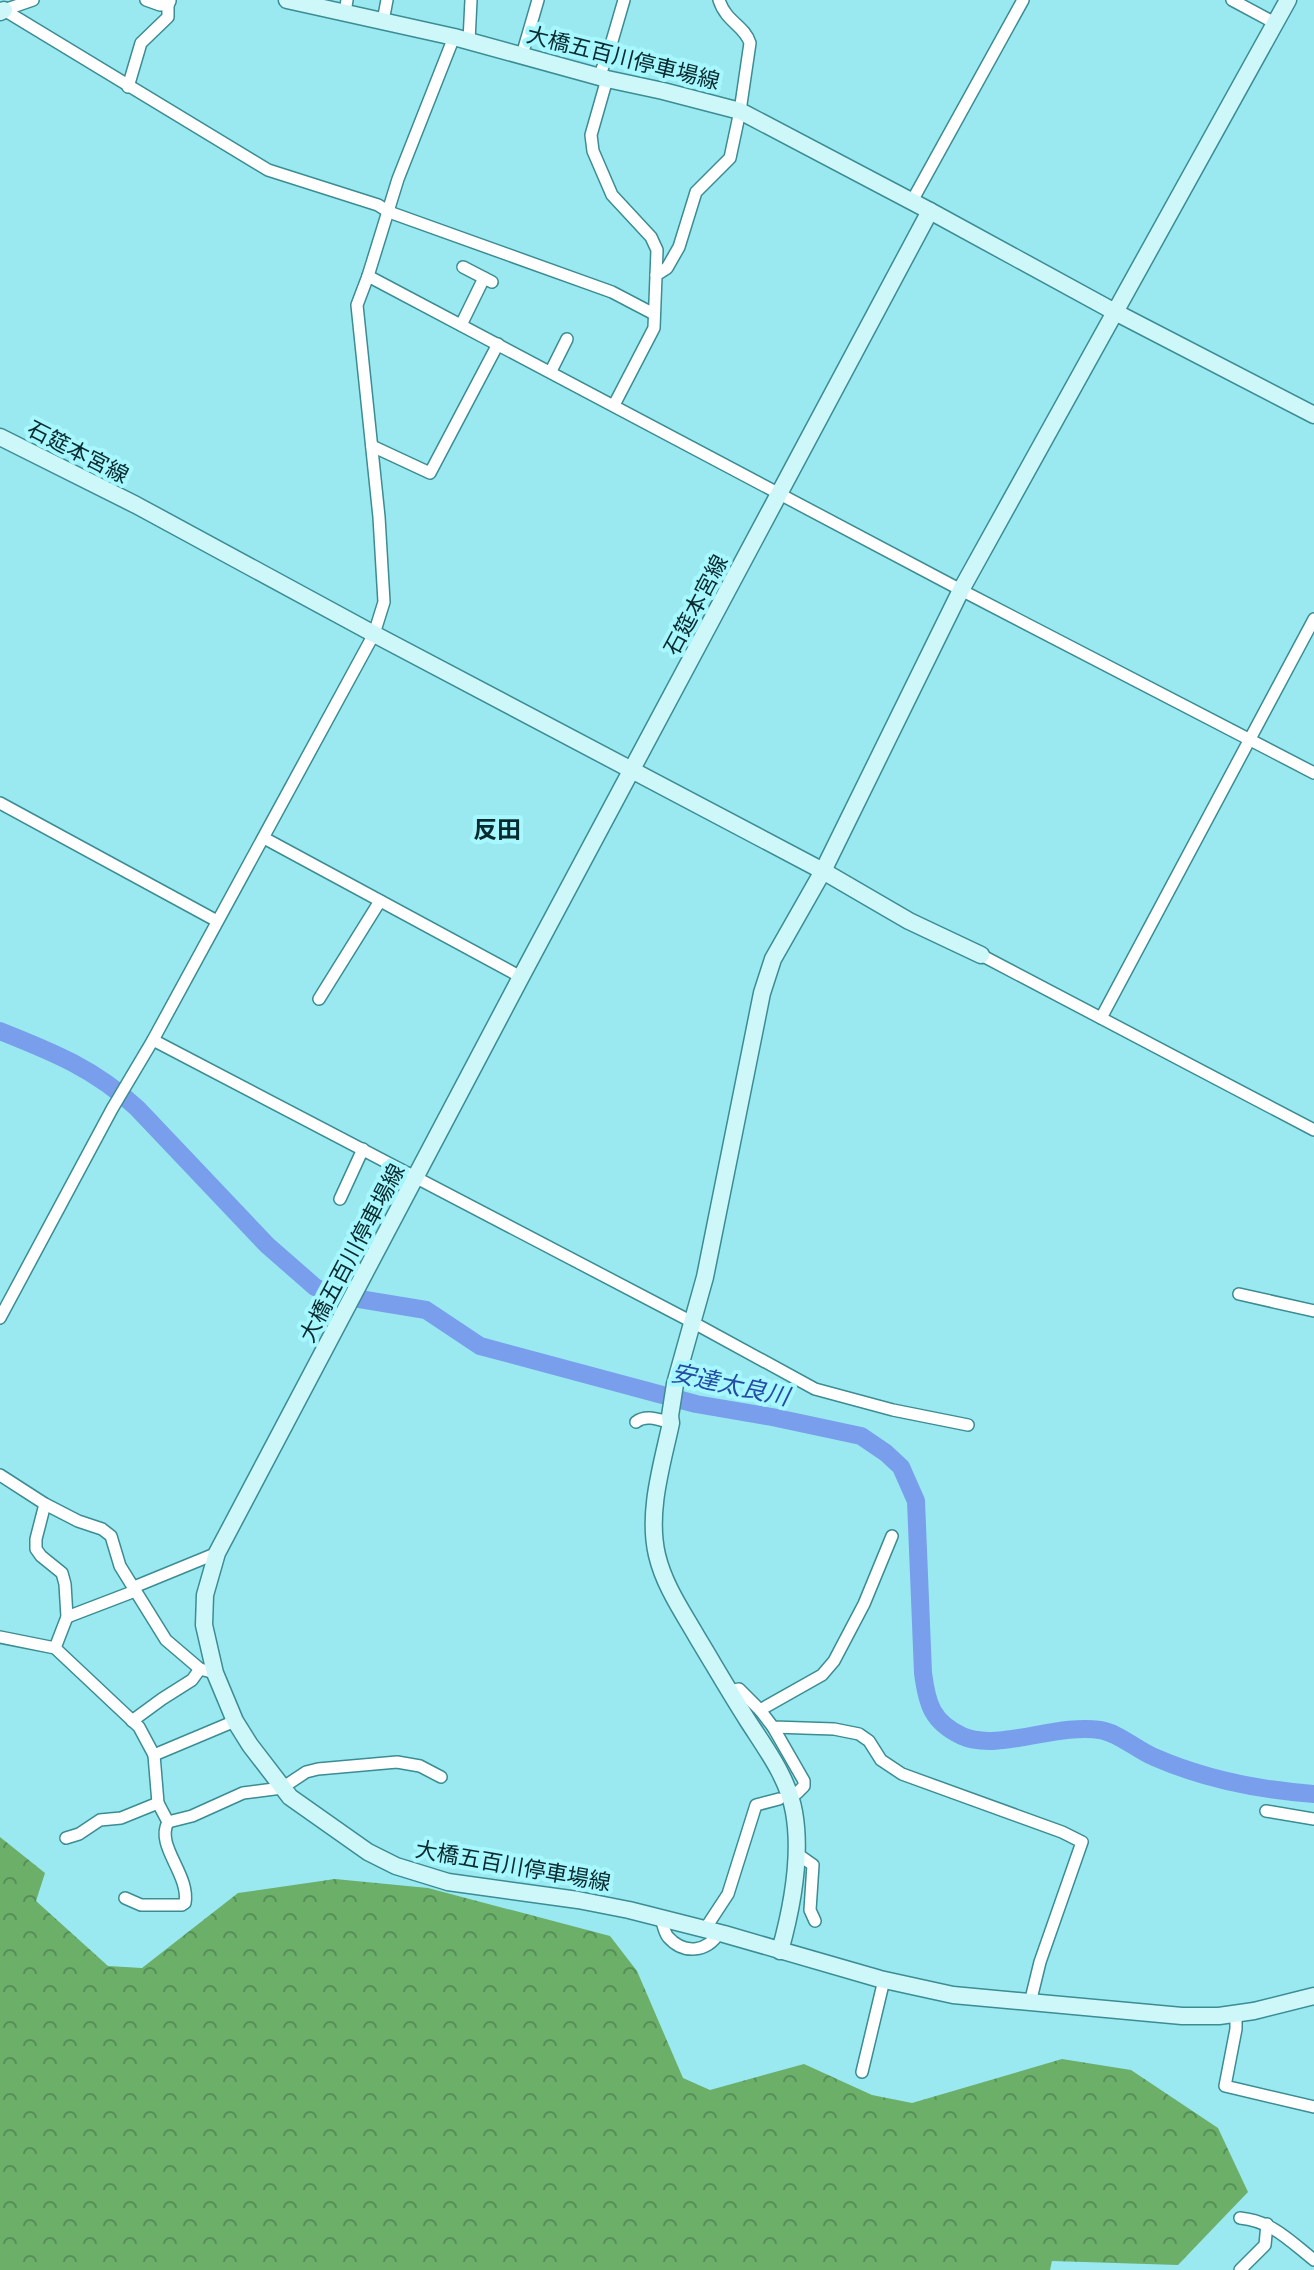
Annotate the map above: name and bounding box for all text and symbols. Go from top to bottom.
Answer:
street label: 大橋五百川停車場線 [524,21,722,95]
street label: 石筵本宮線 [23,415,133,489]
street label: 石筵本宮線 [658,550,734,660]
district label: 反田 [473,816,521,844]
street label: 大橋五百川停車場線 [294,1159,410,1347]
water label: 安達太良川 [668,1359,795,1412]
street label: 大橋五百川停車場線 [413,1836,613,1896]

